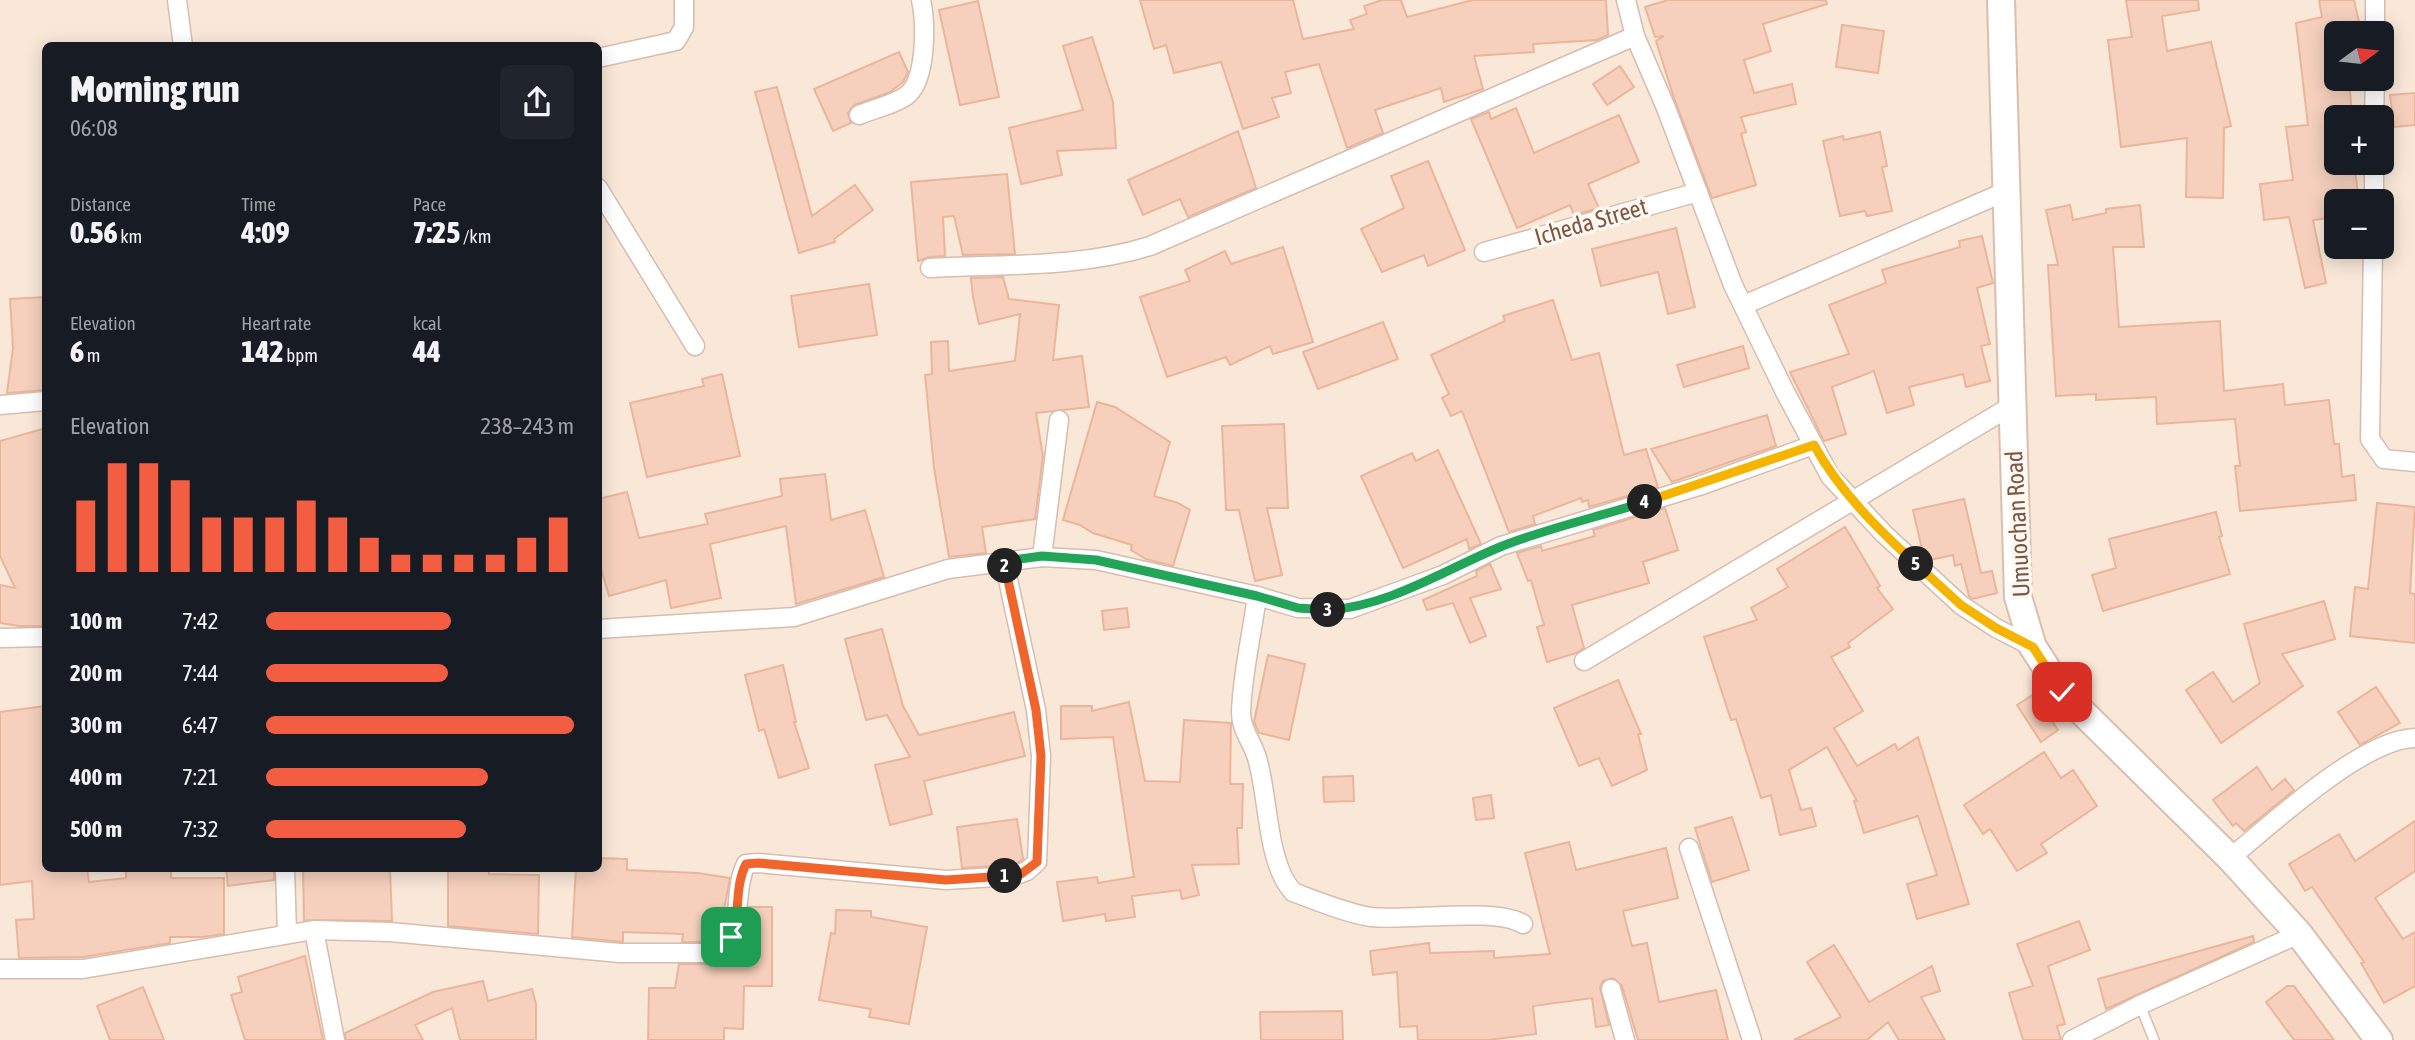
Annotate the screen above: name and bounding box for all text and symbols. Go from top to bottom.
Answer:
north arrow [2324,21,2394,91]
map controls [2324,21,2394,259]
button: share [500,65,574,139]
text: Morning run [70,67,240,110]
button: + [2324,105,2394,175]
text: 06:08 [70,115,118,141]
button: − [2324,189,2394,259]
text: Distance [70,193,131,215]
text: Time [241,193,276,215]
text: Pace [413,193,446,215]
street label: Icheda Street [1531,193,1650,250]
text: 0.56 [70,215,118,249]
text: 4:09 [241,215,290,249]
text: 7:25 [413,215,460,249]
text: km [118,225,142,247]
text: /km [460,225,491,247]
text: Elevation [70,312,136,334]
text: Heart rate [241,312,311,334]
text: kcal [413,312,442,334]
text: 6 [70,334,84,368]
text: 142 [241,334,284,368]
text: 44 [413,334,441,368]
text: m [84,344,100,366]
text: bpm [284,344,318,366]
text: Elevation [70,413,150,439]
text: 238–243 m [480,413,574,439]
street label: Umuochan Road [2000,450,2035,598]
pin: 4 [1628,484,1662,520]
text: 4 [1640,490,1649,512]
pin: 5 [1898,546,1934,582]
pin: 2 [988,548,1023,584]
text: 5 [1911,552,1920,574]
text: 2 [1000,554,1009,576]
pin: 3 [1310,592,1346,628]
text: 3 [1323,598,1332,620]
text: 100 m [70,608,122,634]
text: 7:42 [182,608,219,634]
text: 200 m [70,660,122,686]
text: 7:44 [182,660,219,686]
pin [2032,662,2092,722]
icon: check [2043,673,2081,711]
text: 300 m [70,712,122,738]
text: 6:47 [182,712,219,738]
text: 400 m [70,764,122,790]
text: 7:21 [182,764,219,790]
text: 500 m [70,816,122,842]
text: 7:32 [182,816,219,842]
pin: 1 [988,858,1023,894]
text: 1 [1000,864,1009,886]
pin [701,907,761,967]
icon: arrive [712,918,750,956]

